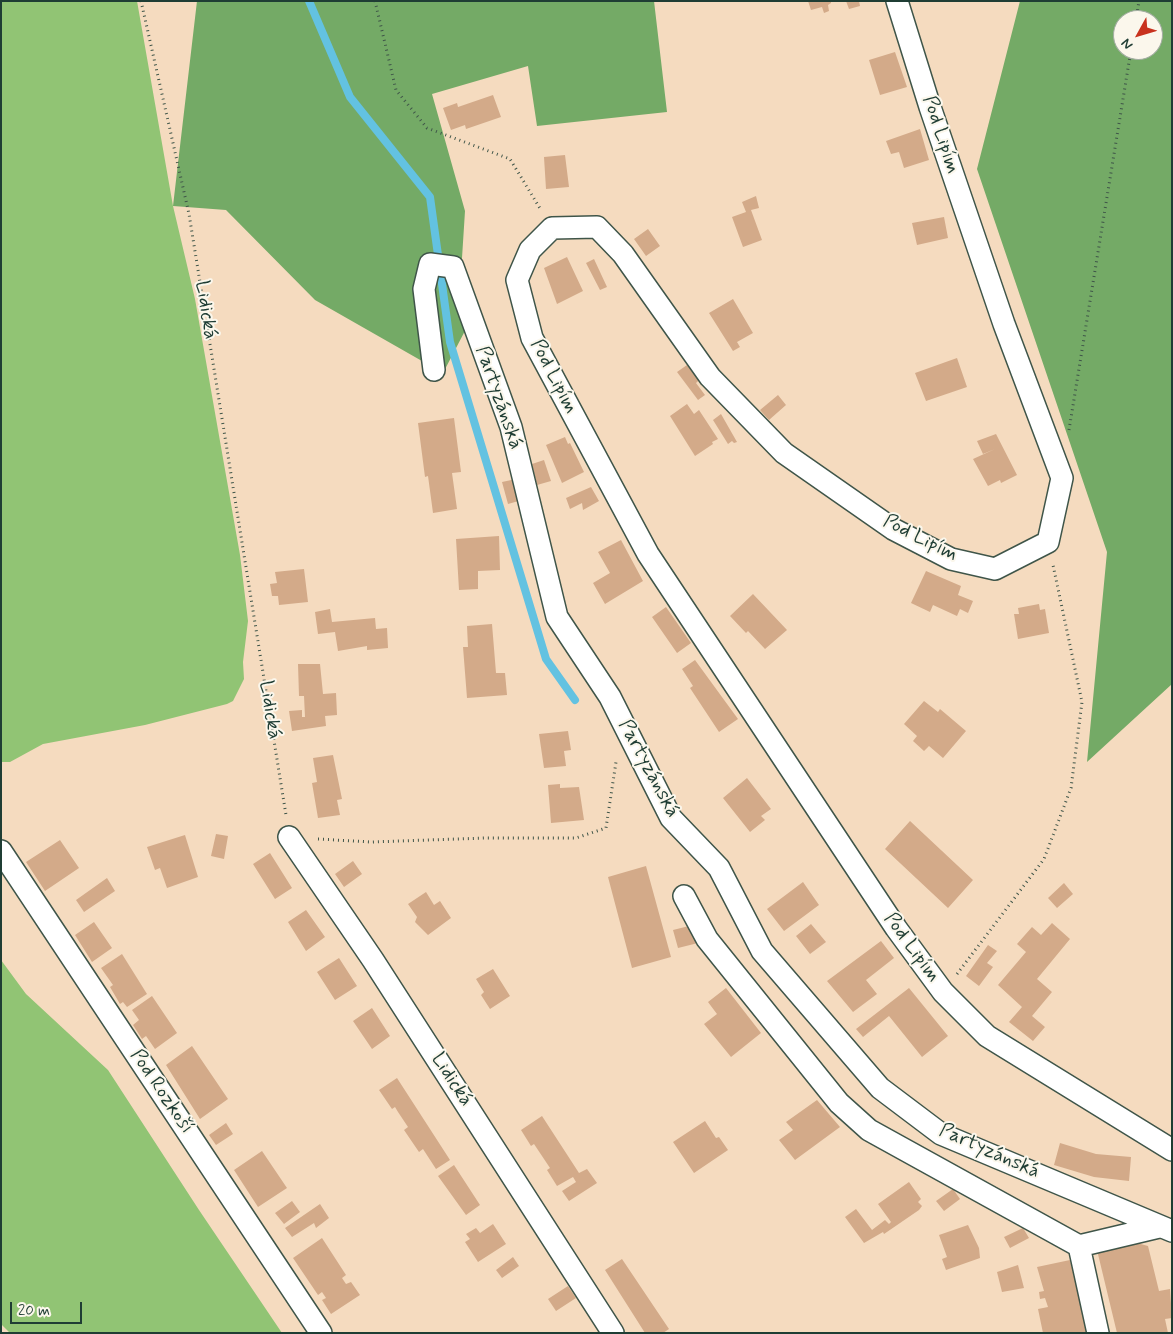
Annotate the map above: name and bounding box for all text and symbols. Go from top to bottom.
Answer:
north arrow [1113,10,1163,60]
text: N [1117,35,1137,53]
street label: Pod Lipím [916,93,964,177]
street label: Lidická [189,279,221,341]
street label: Pod Lipím [524,336,582,418]
street label: Partyzánská [469,343,527,453]
street label: Pod Lipím [879,510,961,568]
street label: Lidická [253,679,285,741]
street label: Partyzánská [612,716,684,822]
street label: Pod Lipím [878,908,944,988]
street label: Pod Rozkoší [124,1045,198,1139]
street label: Lidická [425,1049,477,1111]
street label: Partyzánská [935,1119,1043,1185]
scale bar [12,1292,85,1324]
text: 20 m [18,1301,50,1321]

